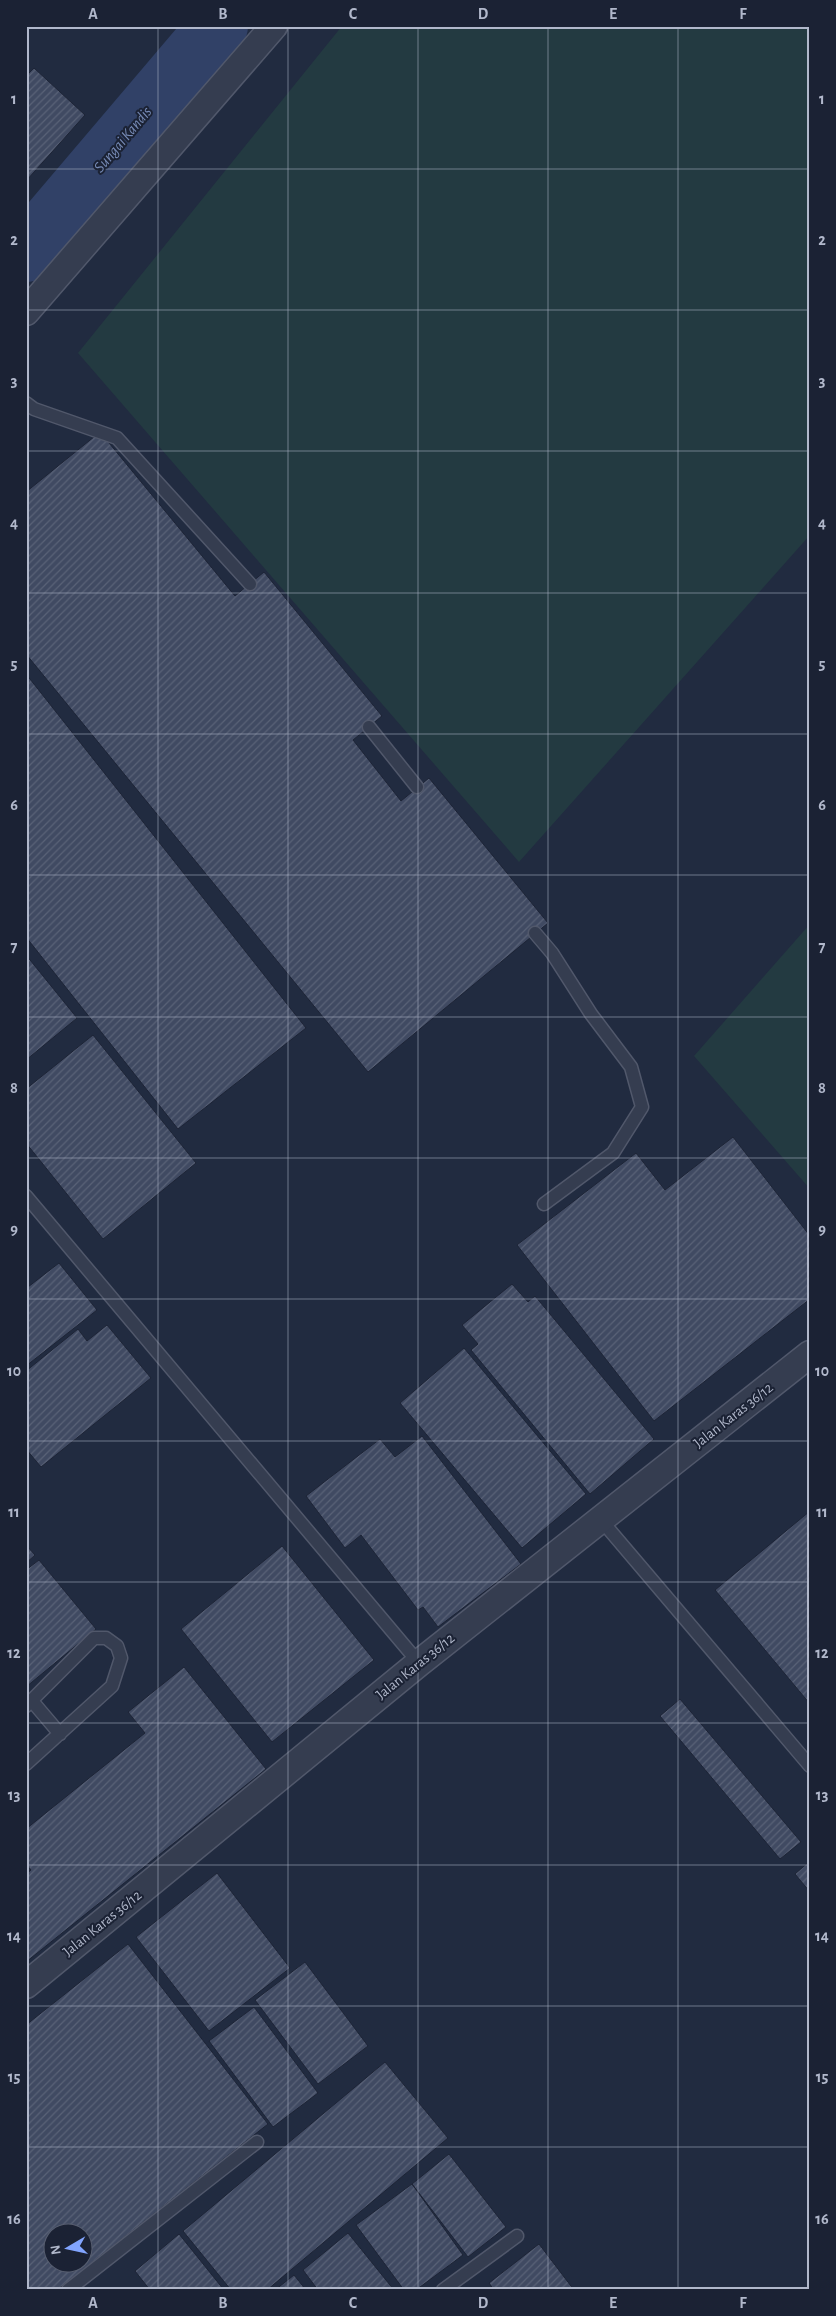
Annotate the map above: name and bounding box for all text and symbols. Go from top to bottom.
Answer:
text: A [88,6,98,22]
text: B [218,6,228,22]
text: C [349,6,358,22]
text: D [478,6,489,22]
text: E [609,6,617,22]
text: F [739,6,747,22]
text: 1 [11,91,17,107]
text: 1 [819,91,825,107]
water label: Sungai Kandis [91,104,155,176]
text: 2 [10,232,18,248]
text: 2 [818,232,826,248]
text: 3 [11,373,18,389]
text: 3 [819,373,826,389]
text: 4 [10,515,18,531]
text: 4 [818,515,826,531]
text: 5 [11,656,18,672]
text: 5 [819,656,826,672]
text: 6 [10,797,18,813]
text: 6 [818,797,826,813]
text: 7 [11,939,18,955]
text: 7 [819,939,826,955]
text: 8 [10,1080,18,1096]
text: 8 [818,1080,826,1096]
text: 9 [10,1221,18,1237]
text: 9 [818,1221,826,1237]
text: 10 [7,1363,21,1379]
text: 10 [815,1363,829,1379]
street label: Jalan Karas 36/12 [691,1380,776,1451]
text: 11 [8,1504,20,1520]
text: 11 [816,1504,828,1520]
street label: Jalan Karas 36/12 [373,1630,457,1702]
text: 12 [7,1645,21,1661]
text: 12 [815,1645,829,1661]
text: 13 [8,1787,20,1803]
text: 13 [816,1787,828,1803]
street label: Jalan Karas 36/12 [60,1887,144,1959]
text: 14 [7,1928,21,1944]
text: 14 [815,1928,829,1944]
text: 15 [8,2069,20,2085]
text: 15 [816,2069,828,2085]
text: 16 [7,2211,21,2227]
text: 16 [815,2211,829,2227]
north arrow [42,2224,92,2274]
text: N [48,2244,64,2256]
text: A [88,2295,98,2311]
text: B [218,2295,228,2311]
text: C [349,2295,358,2311]
text: D [478,2295,489,2311]
text: E [609,2295,617,2311]
text: F [739,2295,747,2311]

